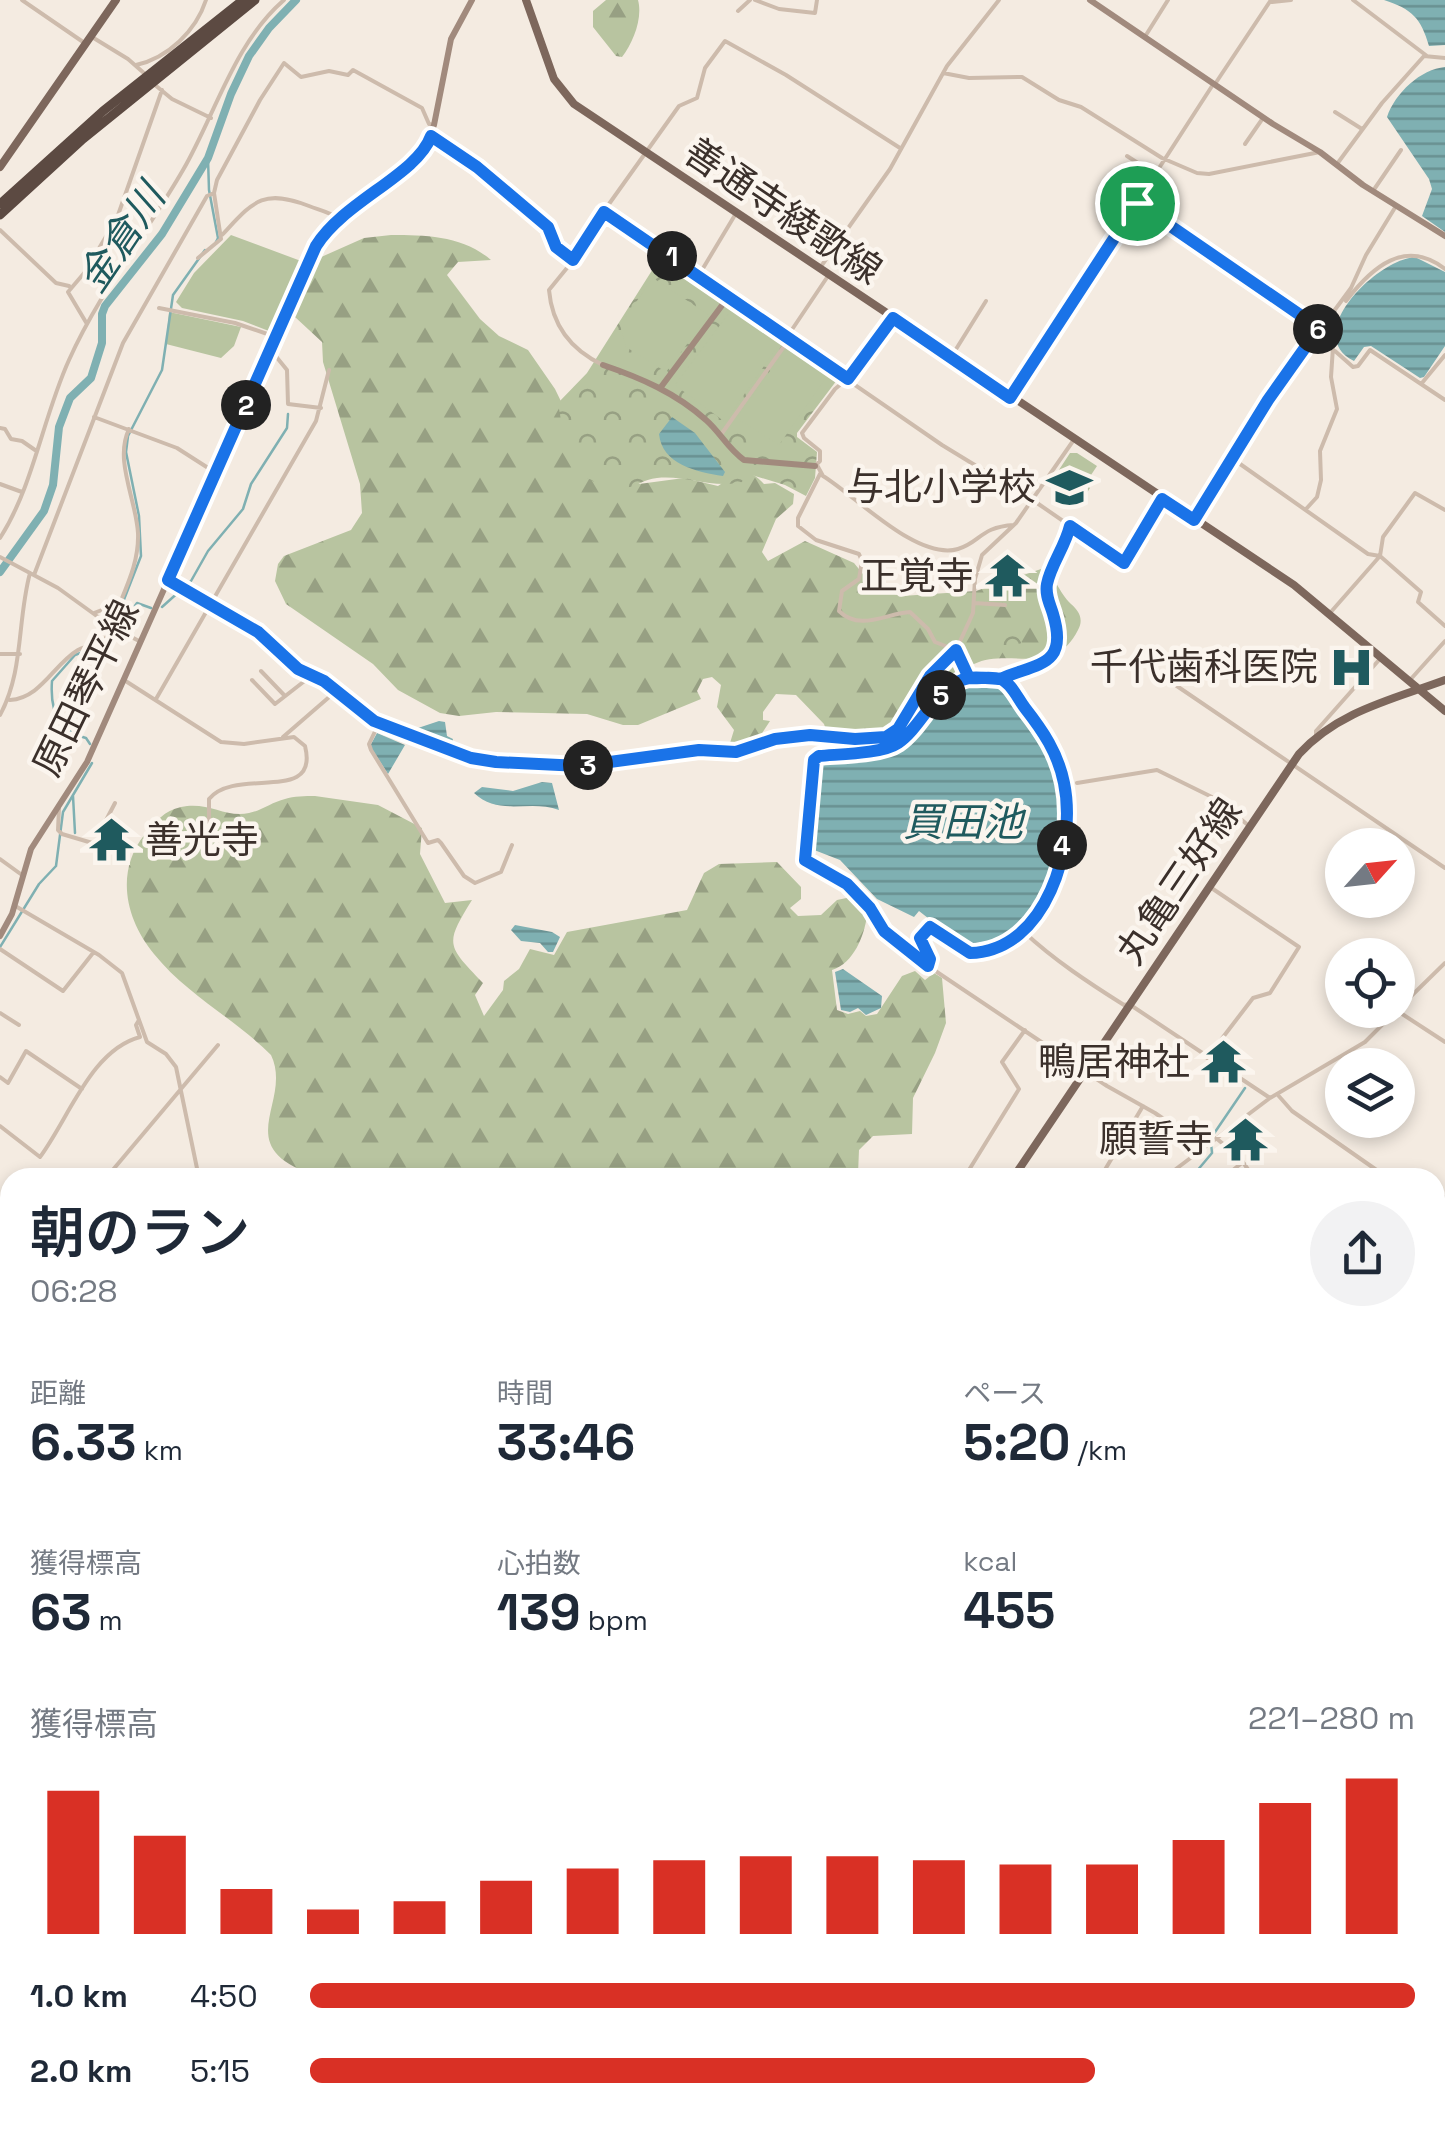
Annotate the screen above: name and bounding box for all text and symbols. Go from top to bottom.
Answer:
street label: 善通寺綾歌線 [675,127,891,295]
pin [1095,161,1180,246]
water label: 金倉川 [67,171,178,302]
icon: arrive [1110,176,1165,231]
pin: 1 [647,231,697,281]
text: 1 [666,238,678,274]
pin: 6 [1293,304,1343,354]
text: 6 [1309,311,1327,347]
pin: 2 [221,380,271,430]
text: 2 [238,387,254,423]
place label: 与北小学校 [846,463,1036,511]
school or university icon: 与北小学校 [1045,463,1093,511]
place label: 正覚寺 [860,552,974,600]
temple icon: 正覚寺 [983,552,1031,600]
street label: 原田琴平線 [23,592,149,784]
place label: 千代歯科医院 [1090,643,1318,691]
hospital icon: 千代歯科医院 [1327,643,1375,691]
pin: 5 [916,670,966,720]
text: 5 [933,677,949,713]
pin: 3 [563,740,613,790]
text: 3 [579,747,597,783]
street label: 丸亀三好線 [1106,789,1252,973]
water label: 買田池 [903,797,1027,848]
temple icon: 善光寺 [88,816,136,864]
place label: 善光寺 [145,816,259,864]
pin: 4 [1037,820,1087,870]
text: 4 [1053,827,1071,863]
north arrow [1325,828,1415,918]
map controls [1325,828,1415,1138]
button: locate [1325,938,1415,1028]
place label: 鴨居神社 [1038,1038,1190,1086]
temple icon: 鴨居神社 [1199,1038,1247,1086]
button: layers [1325,1048,1415,1138]
place label: 願誓寺 [1099,1115,1213,1163]
temple icon: 願誓寺 [1222,1115,1270,1163]
text: 朝のラン [30,1198,250,1268]
button: share [1310,1201,1415,1306]
text: 06:28 [30,1271,117,1311]
text: 距離 [30,1375,86,1411]
text: 時間 [497,1375,553,1411]
text: ペース [963,1375,1046,1411]
text: 6.33 [30,1411,137,1475]
text: 33:46 [497,1411,635,1475]
text: 5:20 [963,1411,1070,1475]
text: km [137,1432,183,1468]
text: /km [1070,1432,1127,1468]
text: kcal [963,1543,1017,1579]
text: 獲得標高 [30,1545,142,1581]
text: 心拍数 [497,1545,581,1581]
text: 455 [963,1579,1055,1643]
text: 63 [30,1581,91,1645]
text: 139 [497,1581,581,1645]
text: m [91,1602,123,1638]
text: bpm [581,1602,648,1638]
text: 221–280 m [1248,1698,1415,1738]
text: 獲得標高 [30,1704,158,1744]
text: 1.0 km [30,1976,128,2016]
text: 4:50 [190,1976,258,2016]
text: 2.0 km [30,2051,132,2091]
text: 5:15 [190,2051,250,2091]

